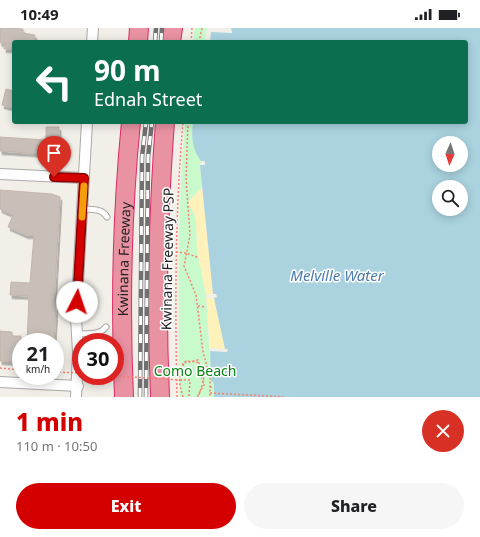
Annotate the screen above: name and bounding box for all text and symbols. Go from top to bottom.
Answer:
text: 10:49 [20,4,59,24]
text: 90 m [94,51,161,89]
icon: left [28,56,80,108]
text: Ednah Street [94,87,202,111]
pin [37,136,71,177]
north arrow [432,136,468,172]
map controls [432,136,468,216]
icon: arrive [43,142,65,164]
button: search [432,180,468,216]
street label: Kwinana Freeway PSP [156,188,178,330]
street label: Kwinana Freeway [113,201,134,316]
water label: Melville Water [290,265,385,285]
position arrow [56,281,98,323]
speed limit sign: 30 [72,333,124,385]
text: 21 [27,340,49,367]
park label: Como Beach [154,361,236,380]
text: km/h [26,362,50,376]
text: 1 min [16,405,83,438]
button: close [422,410,464,452]
text: 110 m · 10:50 [16,437,97,455]
button: Exit [16,483,236,529]
button: Share [244,483,464,529]

